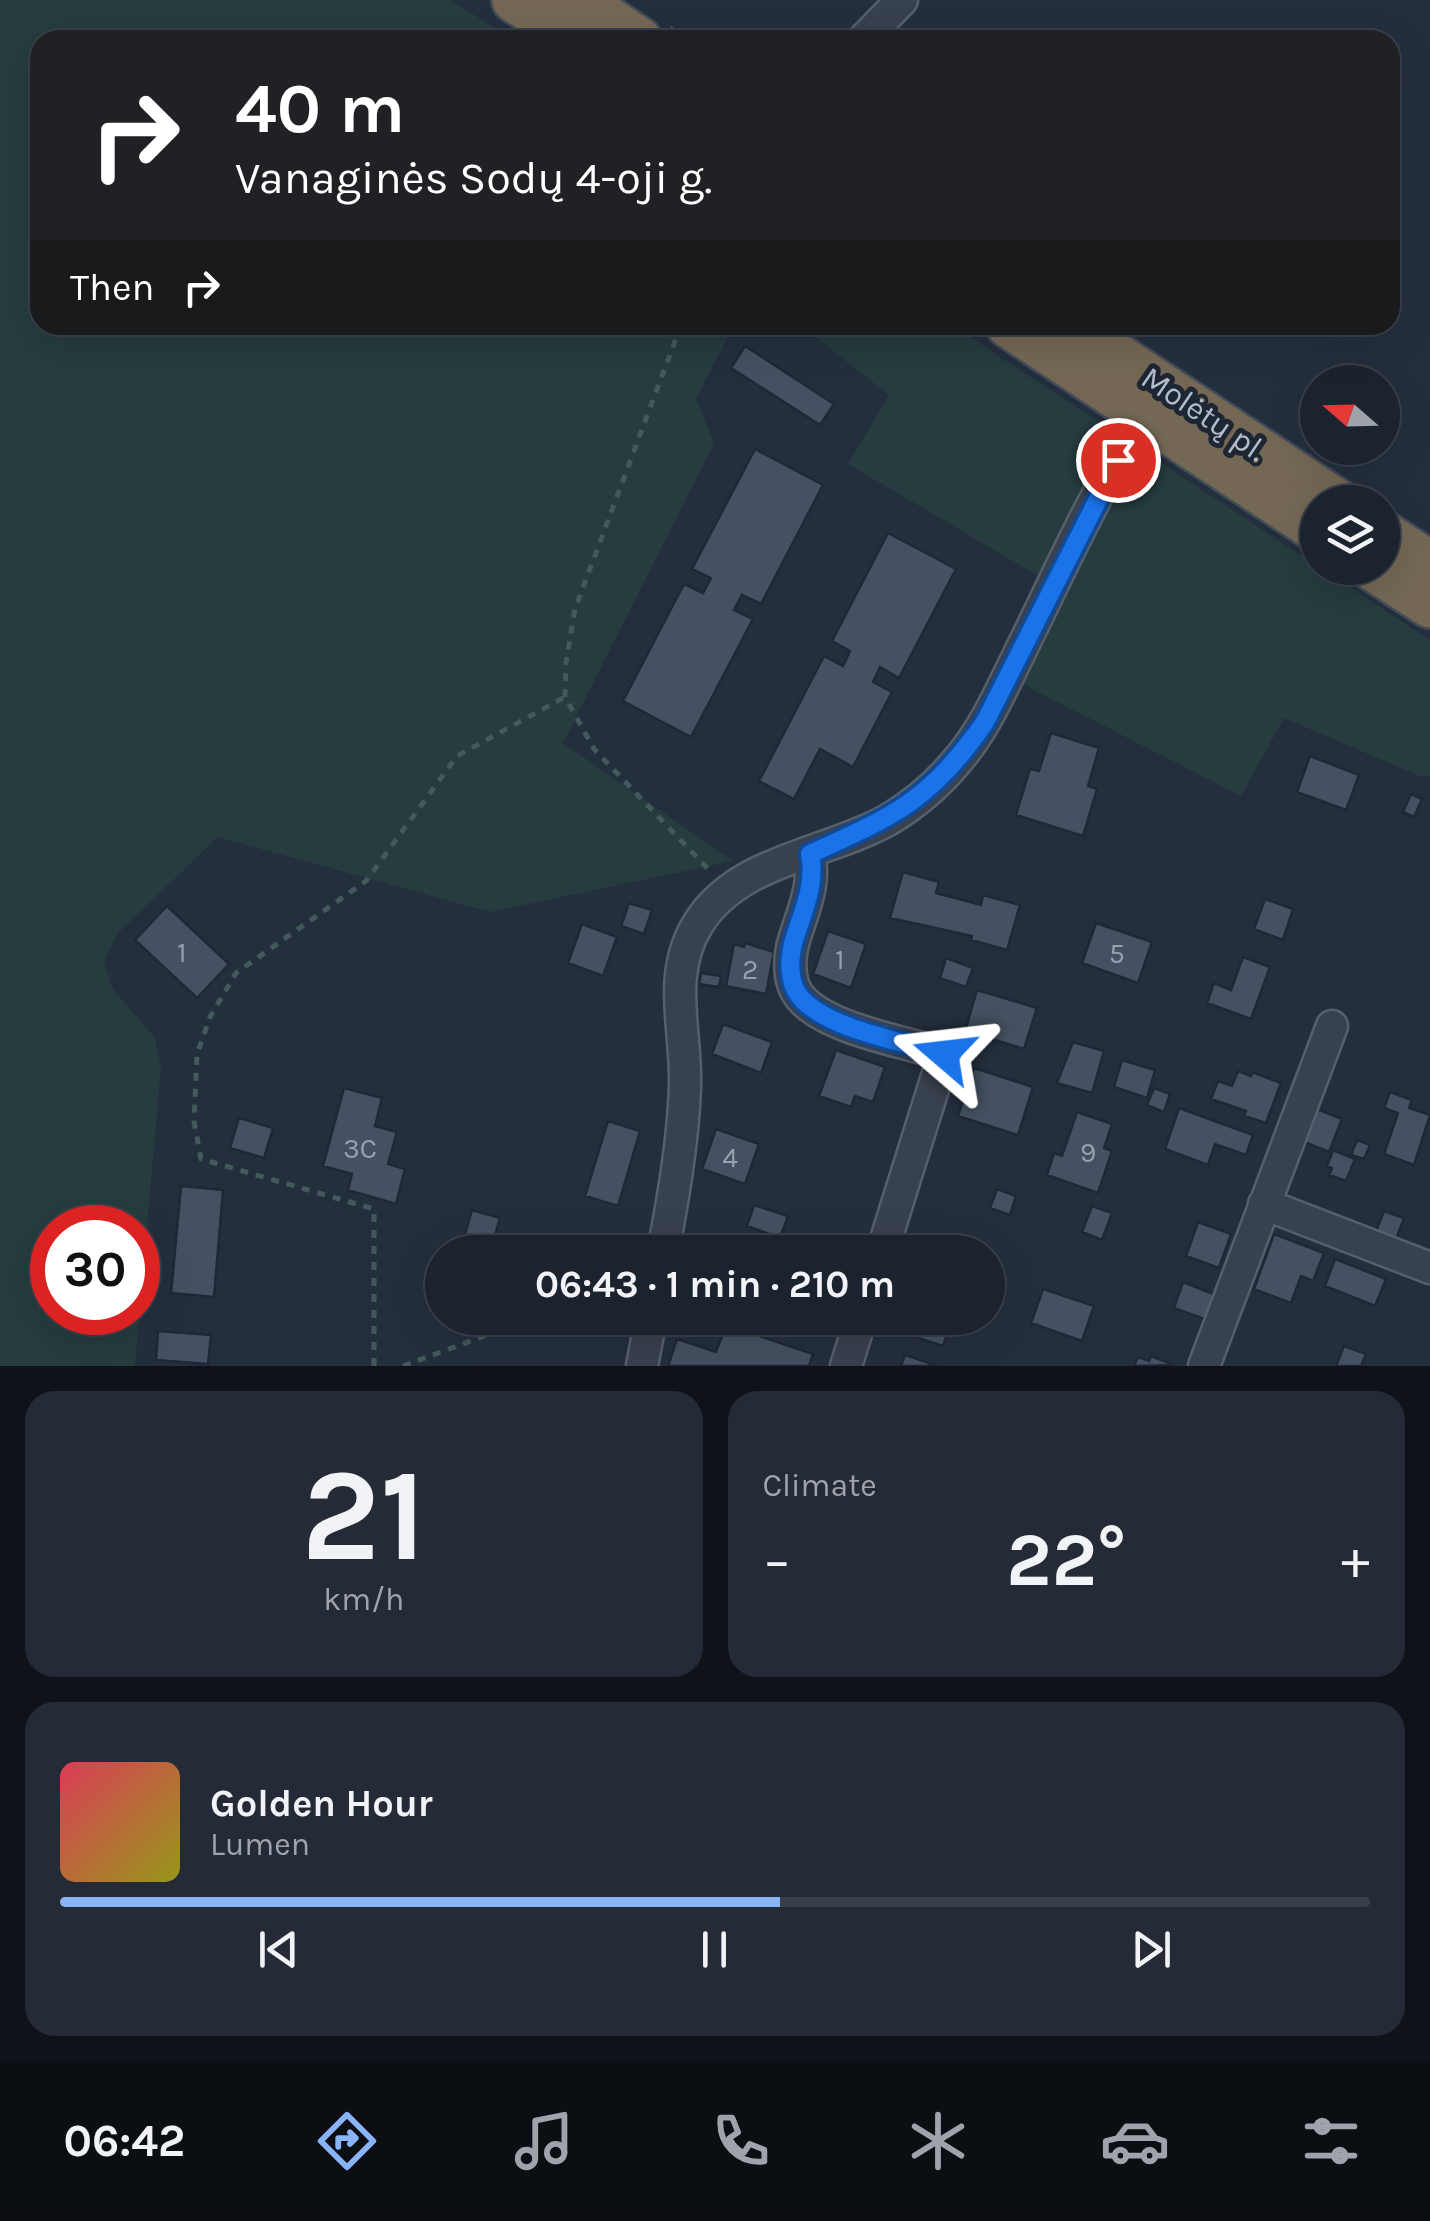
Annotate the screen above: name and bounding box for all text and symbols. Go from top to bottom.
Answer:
text: 40 m [235,68,405,150]
icon: right [70,70,200,200]
text: Vanaginės Sodų 4-oji g. [235,152,712,204]
icon: right [174,260,229,315]
text: Then [70,265,154,310]
street label: Molėtų pl. [1135,359,1273,469]
north arrow [1300,365,1400,465]
map controls [1300,365,1400,585]
pin [1076,418,1161,503]
icon: arrive [1091,433,1146,488]
button: layers [1300,485,1400,585]
house number: 1 [177,936,187,969]
house number: 5 [1109,937,1125,970]
house number: 1 [835,943,845,976]
house number: 2 [742,953,758,986]
position arrow [892,1002,996,1106]
house number: 3C [343,1132,377,1165]
house number: 9 [1080,1136,1096,1169]
house number: 4 [722,1141,738,1174]
speed limit sign: 30 [30,1205,160,1335]
text: 06:43 · 1 min · 210 m [535,1262,895,1307]
text: 21 [301,1440,426,1592]
text: Climate [763,1467,877,1504]
text: 22° [1006,1516,1126,1604]
text: − [763,1528,791,1592]
text: + [1341,1528,1370,1592]
text: km/h [323,1581,404,1618]
text: Golden Hour [210,1781,433,1826]
text: Lumen [210,1826,310,1863]
icon: previous [251,1922,306,1977]
icon: pause [687,1922,742,1977]
icon: next [1124,1922,1179,1977]
icon: directions [312,2106,382,2176]
icon: music [509,2106,579,2176]
icon: phone [706,2106,776,2176]
icon: climate [903,2106,973,2176]
icon: car [1100,2106,1170,2176]
icon: filters [1296,2106,1366,2176]
text: 06:42 [63,2115,185,2167]

